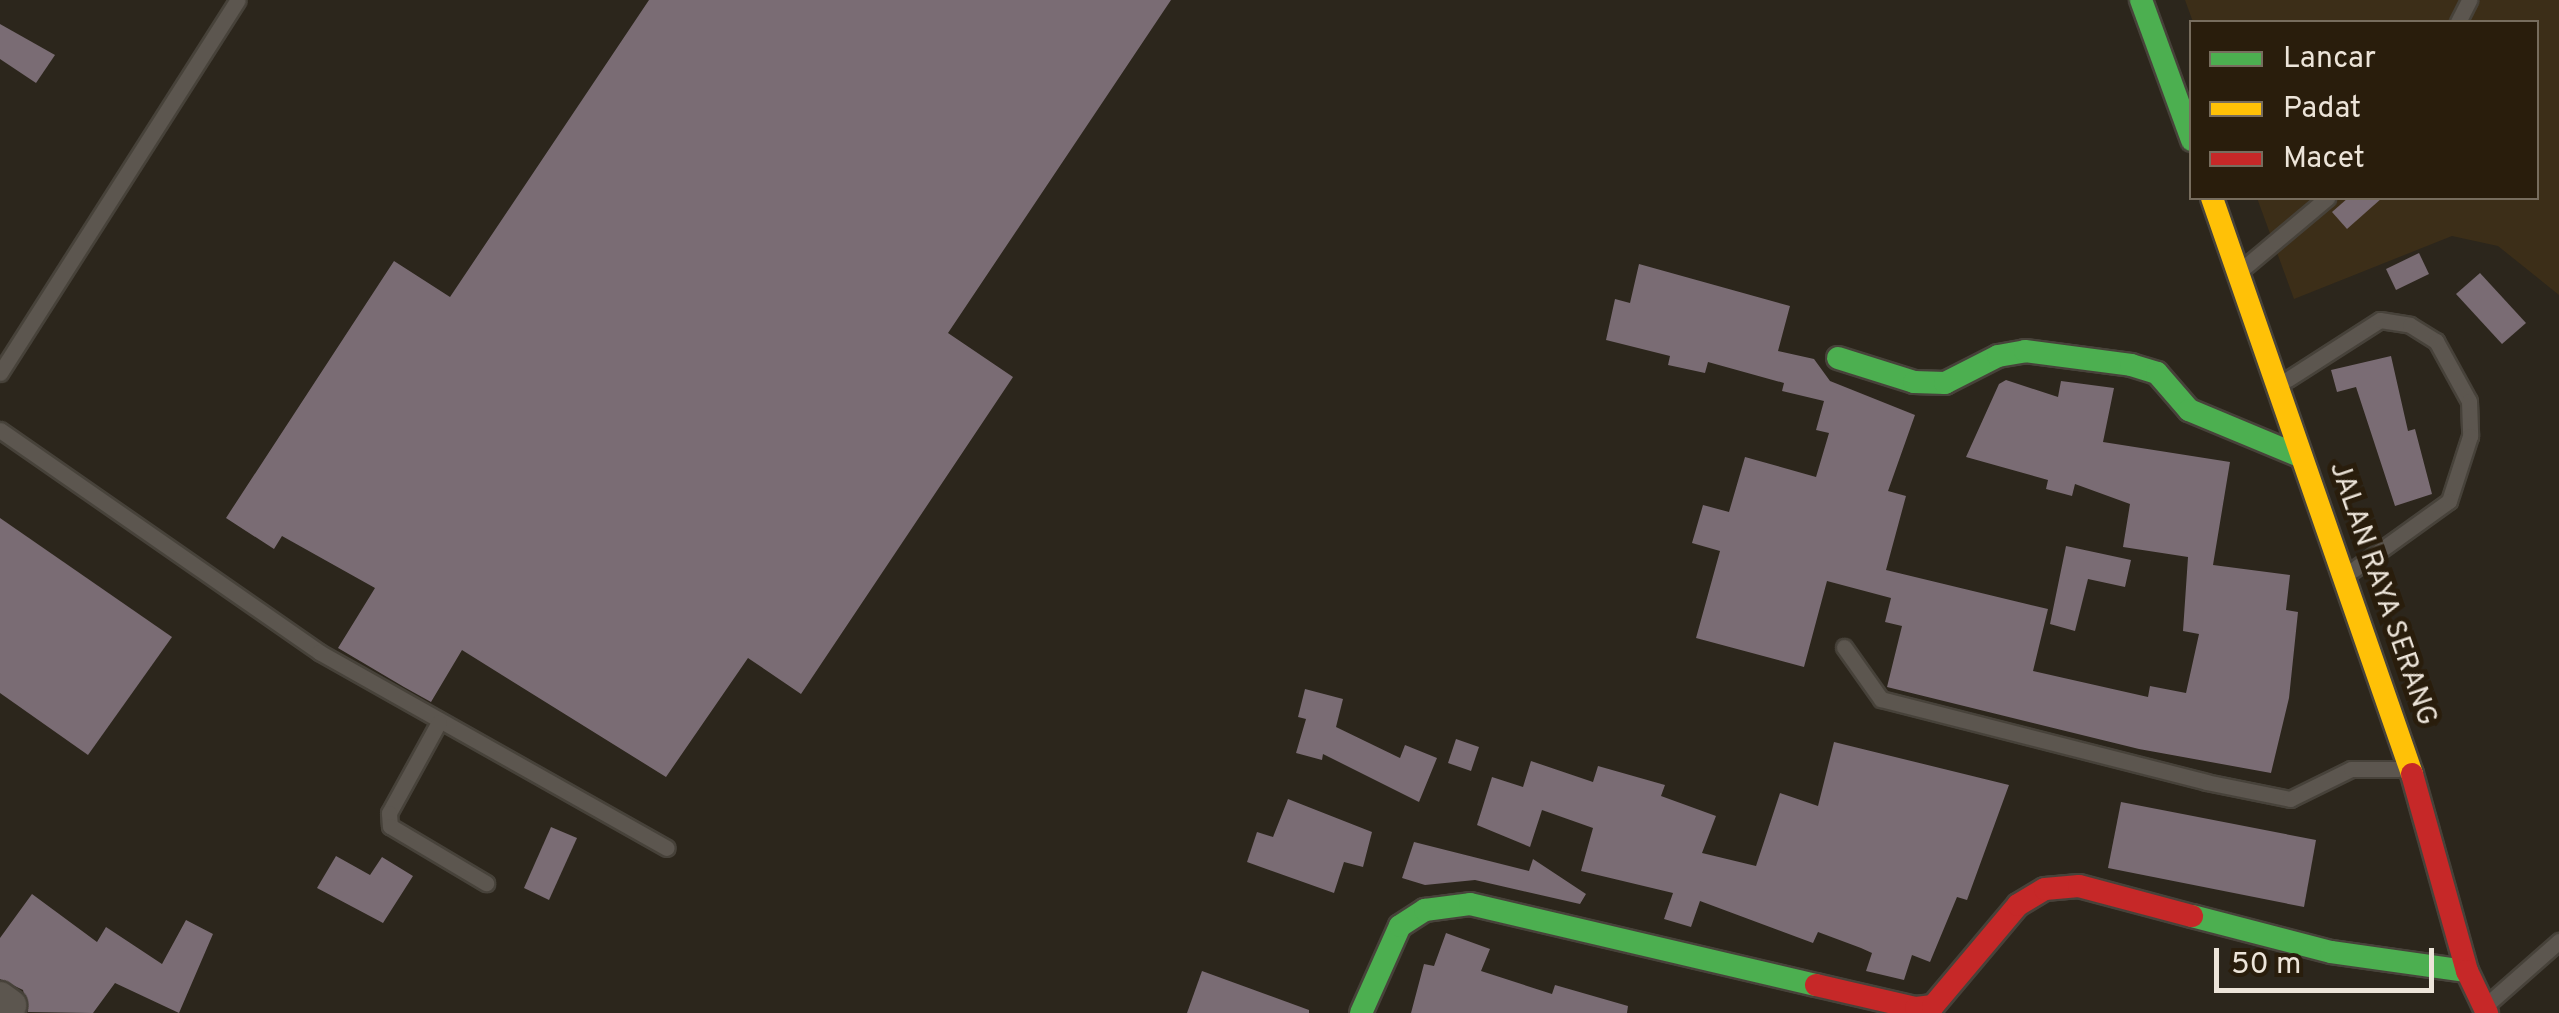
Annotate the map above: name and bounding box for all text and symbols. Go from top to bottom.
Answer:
legend [2189,20,2539,200]
text: Lancar [2283,41,2376,78]
text: Padat [2283,91,2361,128]
text: Macet [2283,141,2365,178]
street label: JALAN RAYA SERANG [2321,457,2443,731]
scale bar [2219,928,2439,990]
text: 50 m [2231,947,2301,984]

